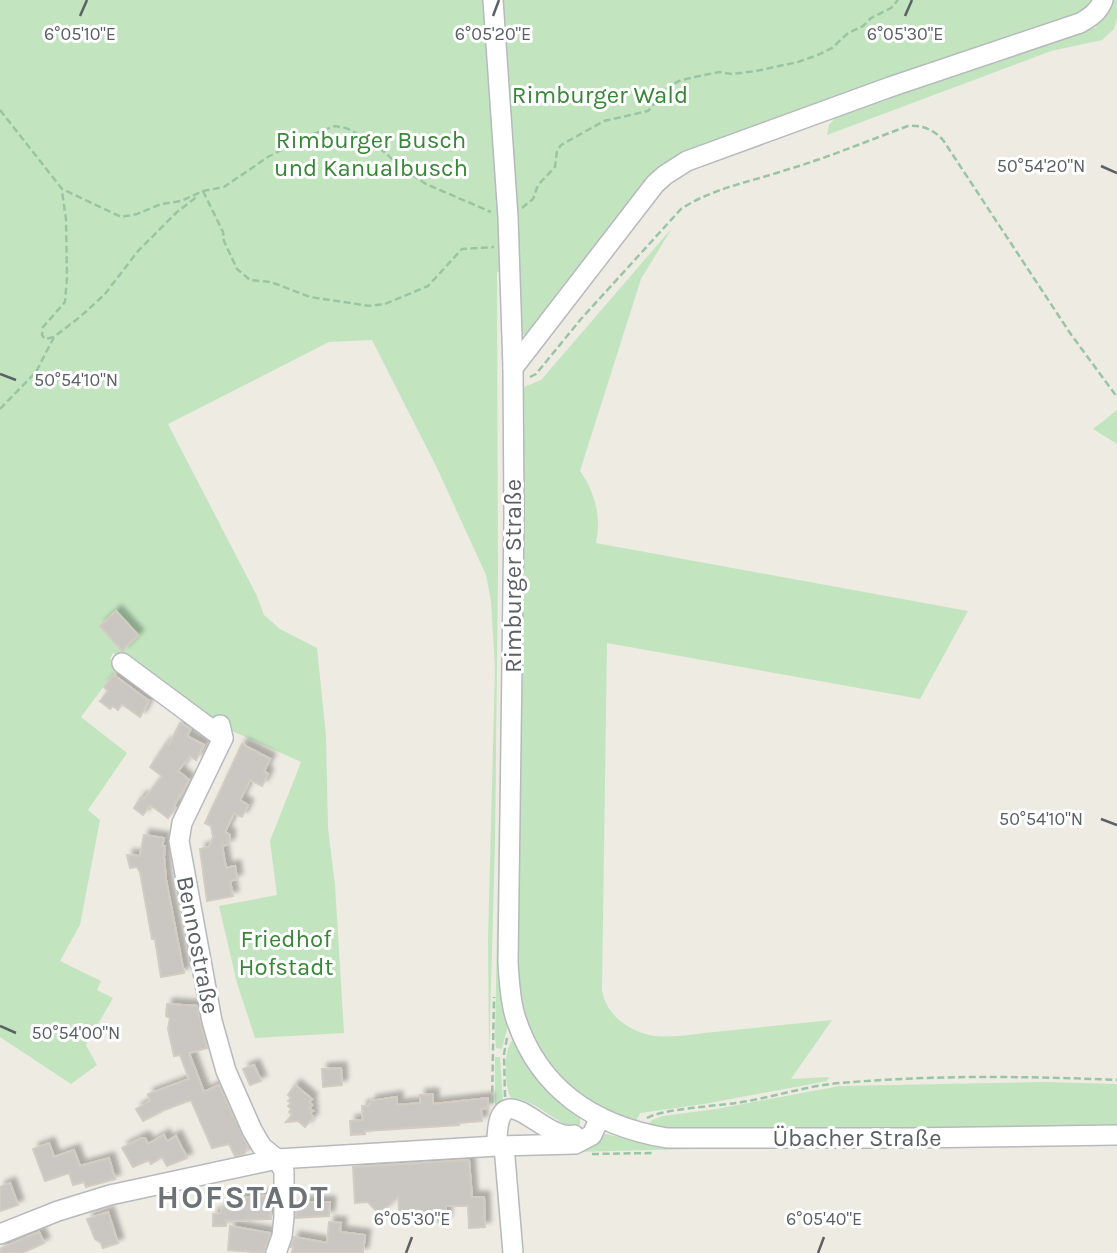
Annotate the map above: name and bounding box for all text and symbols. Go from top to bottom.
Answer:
text: 6°05'10"E [44,23,116,45]
text: 6°05'20"E [455,23,531,45]
text: 6°05'30"E [867,23,943,45]
park label: Rimburger Wald [512,81,688,109]
park label: Rimburger Busch und Kanualbusch [274,126,468,182]
text: 50°54'20"N [997,155,1085,177]
text: 50°54'10"N [34,369,118,391]
street label: Rimburger Straße [499,479,527,673]
text: 50°54'10"N [999,808,1083,830]
street label: Bennostraße [171,874,225,1016]
park label: Friedhof Hofstadt [239,925,333,981]
text: 50°54'00"N [32,1022,120,1044]
street label: Übacher Straße [772,1124,942,1152]
district label: HOFSTADT [157,1179,329,1216]
text: 6°05'30"E [374,1208,450,1230]
text: 6°05'40"E [786,1208,862,1230]

